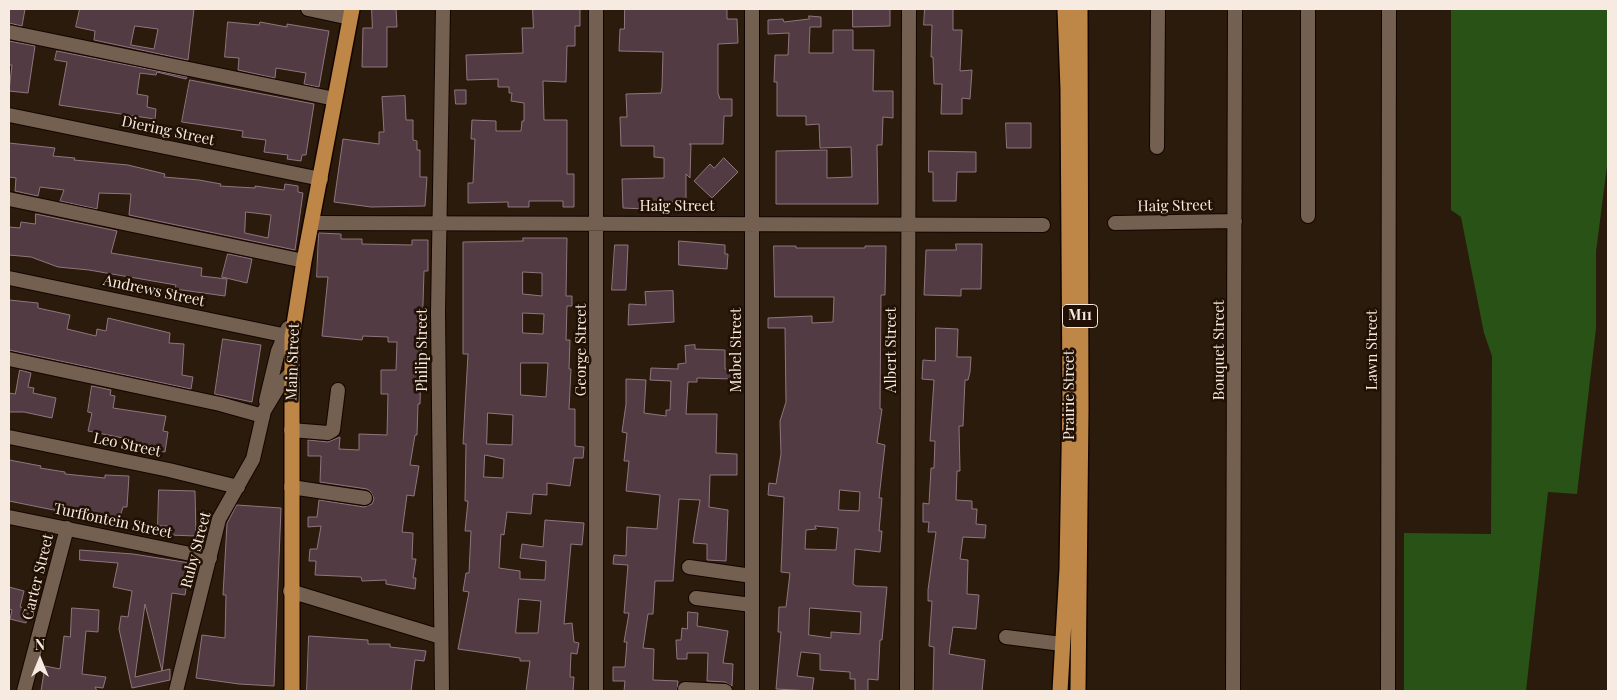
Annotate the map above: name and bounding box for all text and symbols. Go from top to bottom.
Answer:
street label: Diering Street [120,112,216,150]
street label: Haig Street [1137,196,1213,216]
street label: Haig Street [639,197,715,215]
street label: Andrews Street [102,271,206,311]
street label: Bouquet Street [1210,300,1228,400]
street label: George Street [572,304,590,396]
road number: M11 [1062,304,1098,328]
street label: Albert Street [882,307,900,393]
street label: Philip Street [413,308,431,392]
street label: Mabel Street [727,308,745,392]
street label: Lawn Street [1363,310,1381,390]
street label: Main Street [283,323,303,401]
street label: Prairie Street [1060,350,1078,440]
street label: Leo Street [92,429,162,461]
street label: Turffontein Street [52,500,174,542]
street label: Ruby Street [177,510,215,590]
street label: Carter Street [19,532,57,622]
north arrow [15,635,65,685]
text: N [35,635,45,654]

